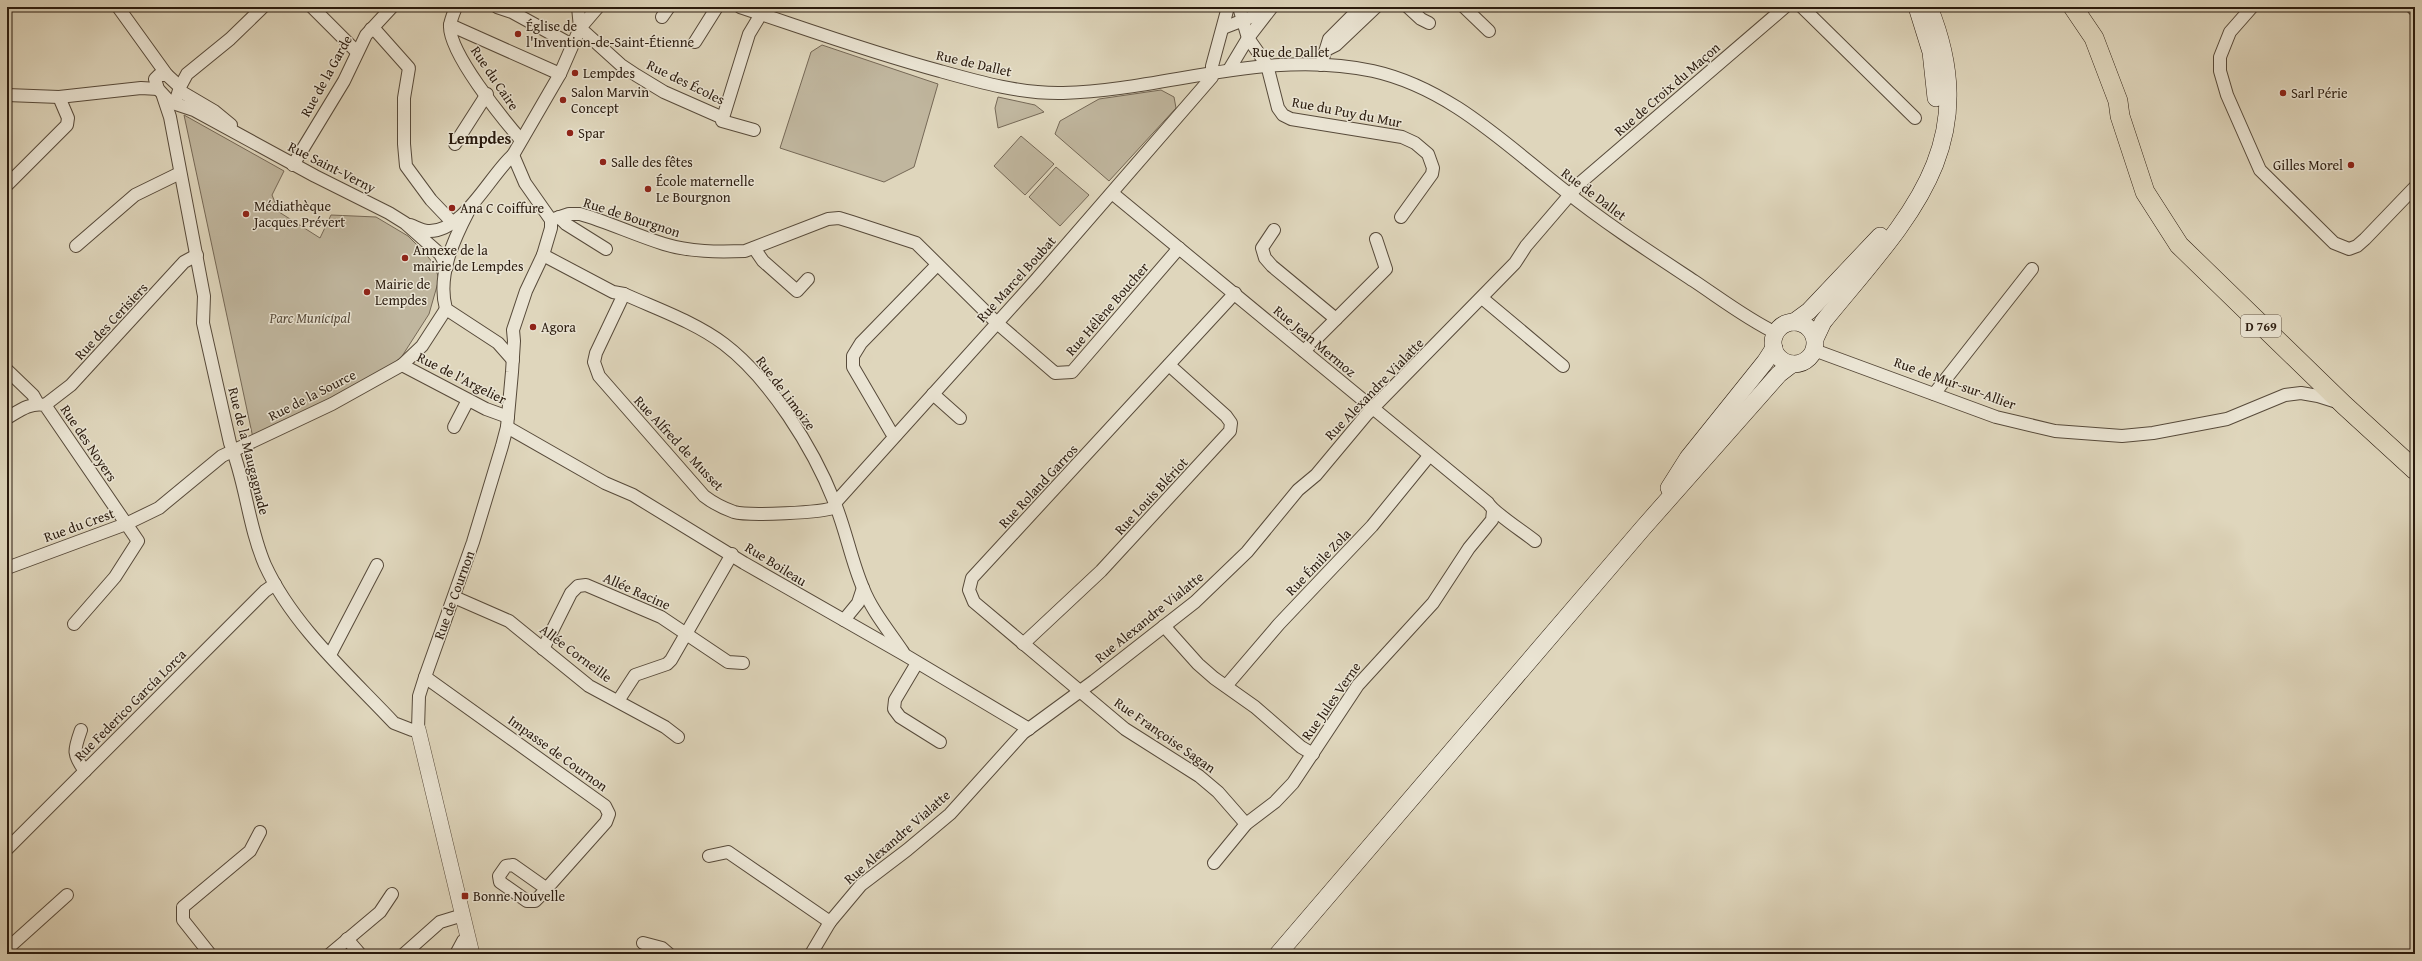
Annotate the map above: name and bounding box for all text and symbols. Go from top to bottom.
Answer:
place label: Église de l'Invention-de-Saint-Étienne [526,16,695,52]
marker: Église de l'Invention-de-Saint-Étienne [513,29,523,39]
street label: Rue de la Garde [295,31,357,120]
street label: Rue de Croix du Maçon [1610,37,1724,141]
street label: Rue du Caire [466,42,524,114]
street label: Rue de Dallet [1253,42,1330,62]
street label: Rue de Dallet [934,45,1014,81]
street label: Rue des Écoles [644,54,728,110]
place label: Lempdes [583,63,635,83]
marker: Lempdes [570,68,580,78]
place label: Salon Marvin Concept [571,82,649,118]
place label: Sarl Périe [2291,83,2348,103]
marker: Sarl Périe [2278,88,2288,98]
street label: Rue du Puy du Mur [1290,92,1404,132]
marker: Salon Marvin Concept [558,95,568,105]
place label: Spar [578,123,605,143]
district label: Lempdes [449,126,512,150]
marker: Spar [565,128,575,138]
street label: Rue Saint-Verny [285,136,379,198]
place label: Salle des fêtes [611,152,693,172]
place label: Gilles Morel [2273,155,2343,175]
marker: Salle des fêtes [598,157,608,167]
marker: Gilles Morel [2346,160,2356,170]
street label: Rue de Dallet [1557,163,1631,225]
place label: École maternelle Le Bourgnon [656,171,755,207]
marker: École maternelle Le Bourgnon [643,184,653,194]
street label: Rue de Bourgnon [581,192,683,242]
place label: Médiathèque Jacques Prévert [252,196,345,232]
place label: Ana C Coiffure [460,198,545,218]
marker: Ana C Coiffure [447,203,457,213]
marker: Médiathèque Jacques Prévert [241,209,251,219]
street label: Rue Marcel Boubat [972,231,1060,327]
place label: Annexe de la mairie de Lempdes [413,240,523,276]
marker: Annexe de la mairie de Lempdes [400,253,410,263]
street label: Rue Hélène Boucher [1061,258,1153,360]
place label: Mairie de Lempdes [375,274,431,310]
street label: Rue des Cerisiers [70,278,152,364]
marker: Mairie de Lempdes [362,287,372,297]
street label: Rue Jean Mermoz [1269,300,1361,382]
park label: Parc Municipal [269,308,351,328]
road number: D 769 [2241,315,2281,337]
place label: Agora [541,317,576,337]
marker: Agora [528,322,538,332]
street label: Rue Alexandre Vialatte [1320,333,1428,445]
street label: Rue de l'Argelier [414,347,510,409]
street label: Rue de Limoize [751,352,821,435]
street label: Rue de Mur-sur-Allier [1891,352,2019,414]
street label: Rue de la Source [265,364,360,426]
street label: Rue de la Maugagnade [223,385,275,517]
street label: Rue Alfred de Musset [630,391,729,495]
street label: Rue des Noyers [56,401,122,485]
street label: Rue Roland Garros [994,440,1082,532]
street label: Rue Louis Blériot [1110,453,1192,539]
street label: Rue du Crest [41,503,117,547]
street label: Rue Émile Zola [1281,524,1355,600]
street label: Rue Boileau [741,537,811,591]
street label: Rue de Cournon [429,548,479,642]
street label: Rue Alexandre Vialatte [1090,566,1208,667]
street label: Allée Racine [600,567,674,615]
street label: Allée Corneille [536,619,617,687]
street label: Rue Federico García Lorca [70,644,191,765]
street label: Rue Jules Verne [1297,657,1366,744]
street label: Rue Françoise Sagan [1110,693,1220,778]
street label: Impasse de Cournon [504,710,612,796]
street label: Rue Alexandre Vialatte [839,785,955,889]
place label: Bonne Nouvelle [473,886,565,906]
marker: Bonne Nouvelle [460,891,470,901]

